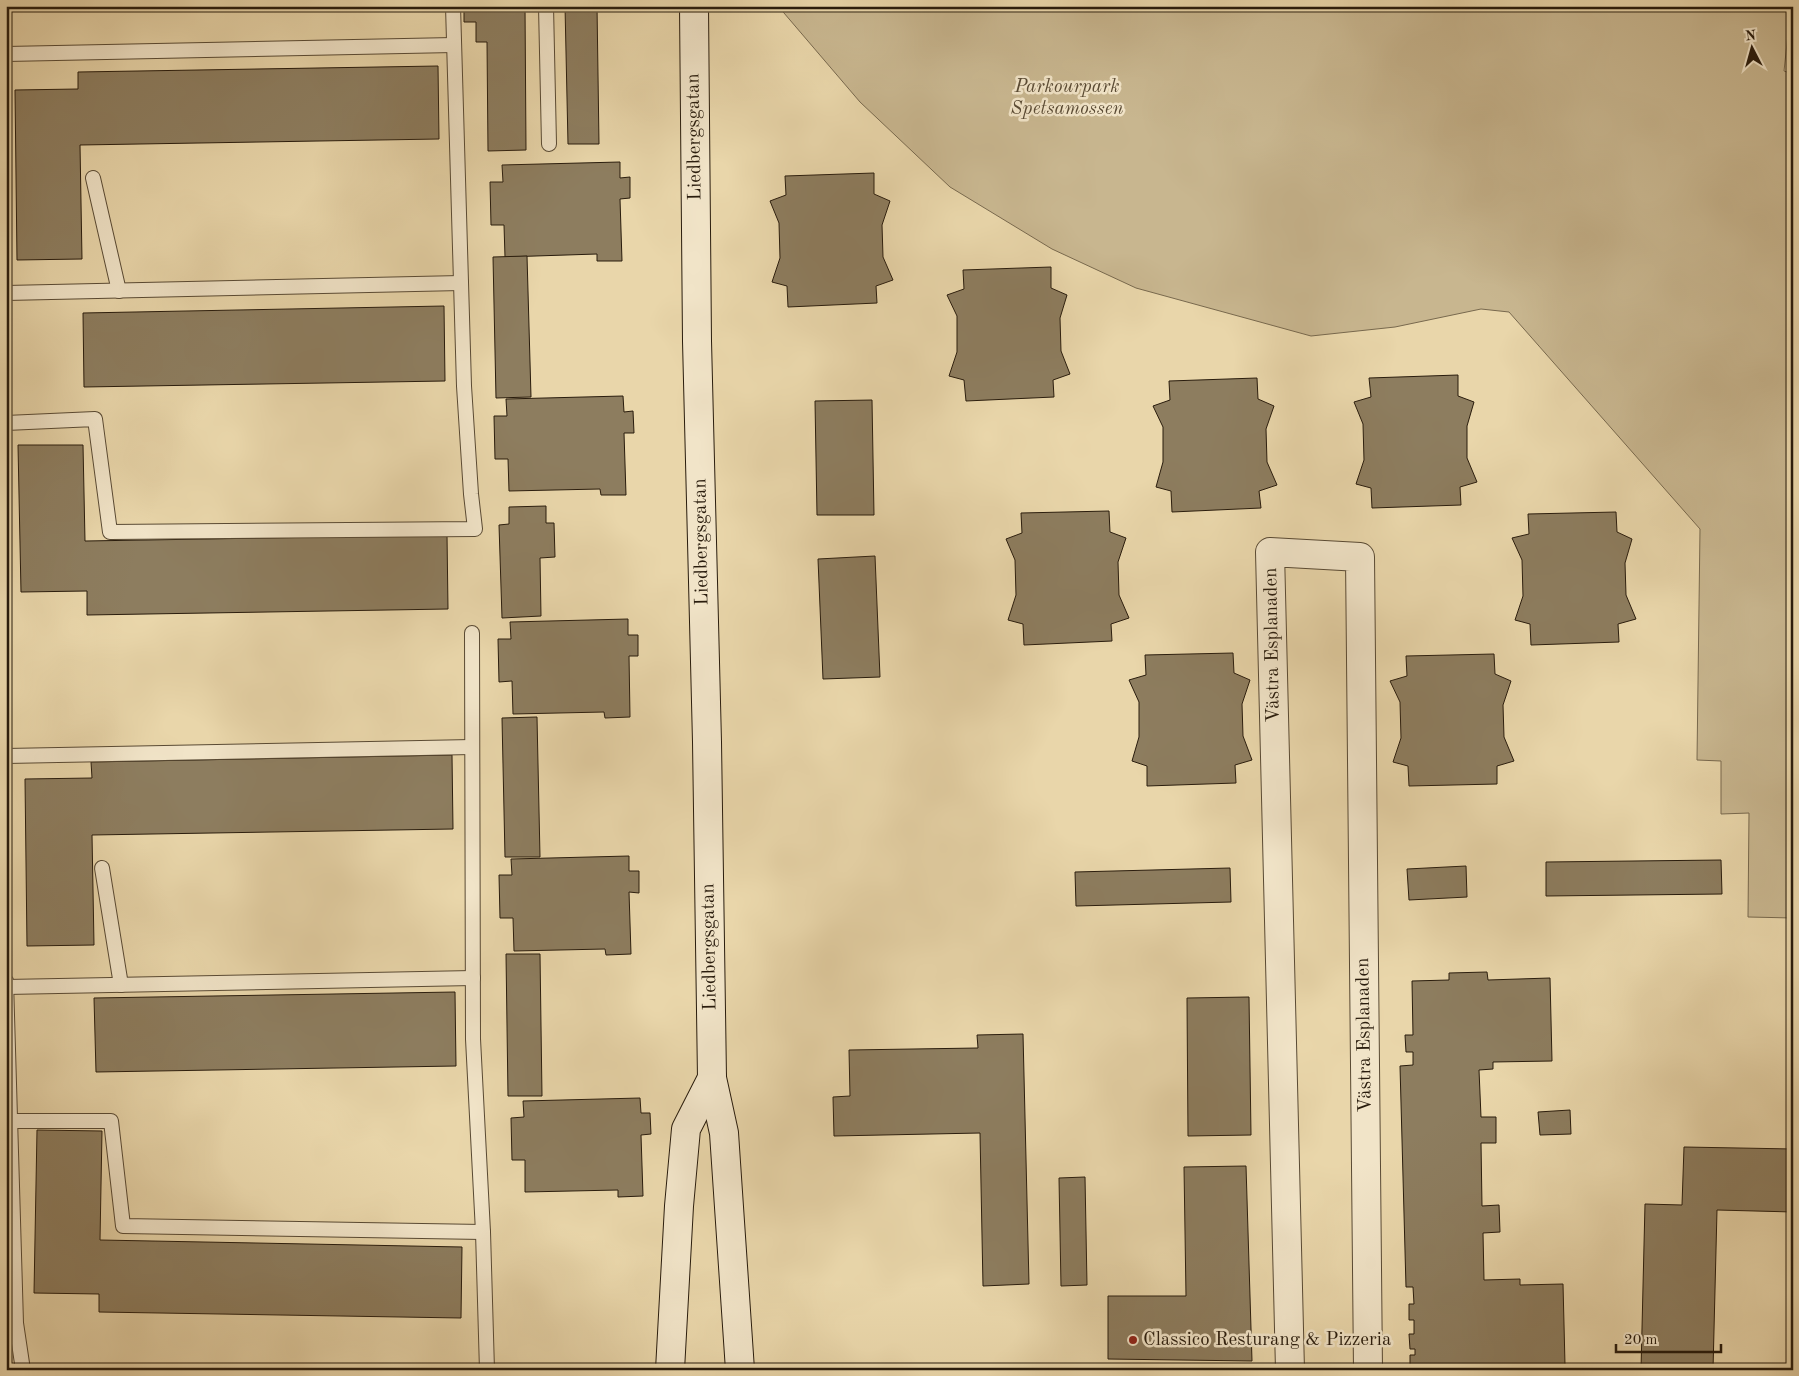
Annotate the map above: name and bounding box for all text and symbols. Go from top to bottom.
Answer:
north arrow [1726,22,1776,72]
text: N [1745,29,1757,44]
street label: Liedbergsgatan [684,73,706,201]
park label: Parkourpark Spetsamossen [1011,78,1124,119]
street label: Liedbergsgatan [691,478,713,606]
street label: Västra Esplanaden [1262,568,1284,722]
street label: Liedbergsgatan [699,883,721,1011]
street label: Västra Esplanaden [1354,958,1376,1112]
scale bar [1616,1321,1722,1353]
place label: Classico Resturang & Pizzeria [1143,1331,1392,1350]
text: 20 m [1624,1333,1658,1348]
marker: Classico Resturang & Pizzeria [1127,1334,1139,1346]

